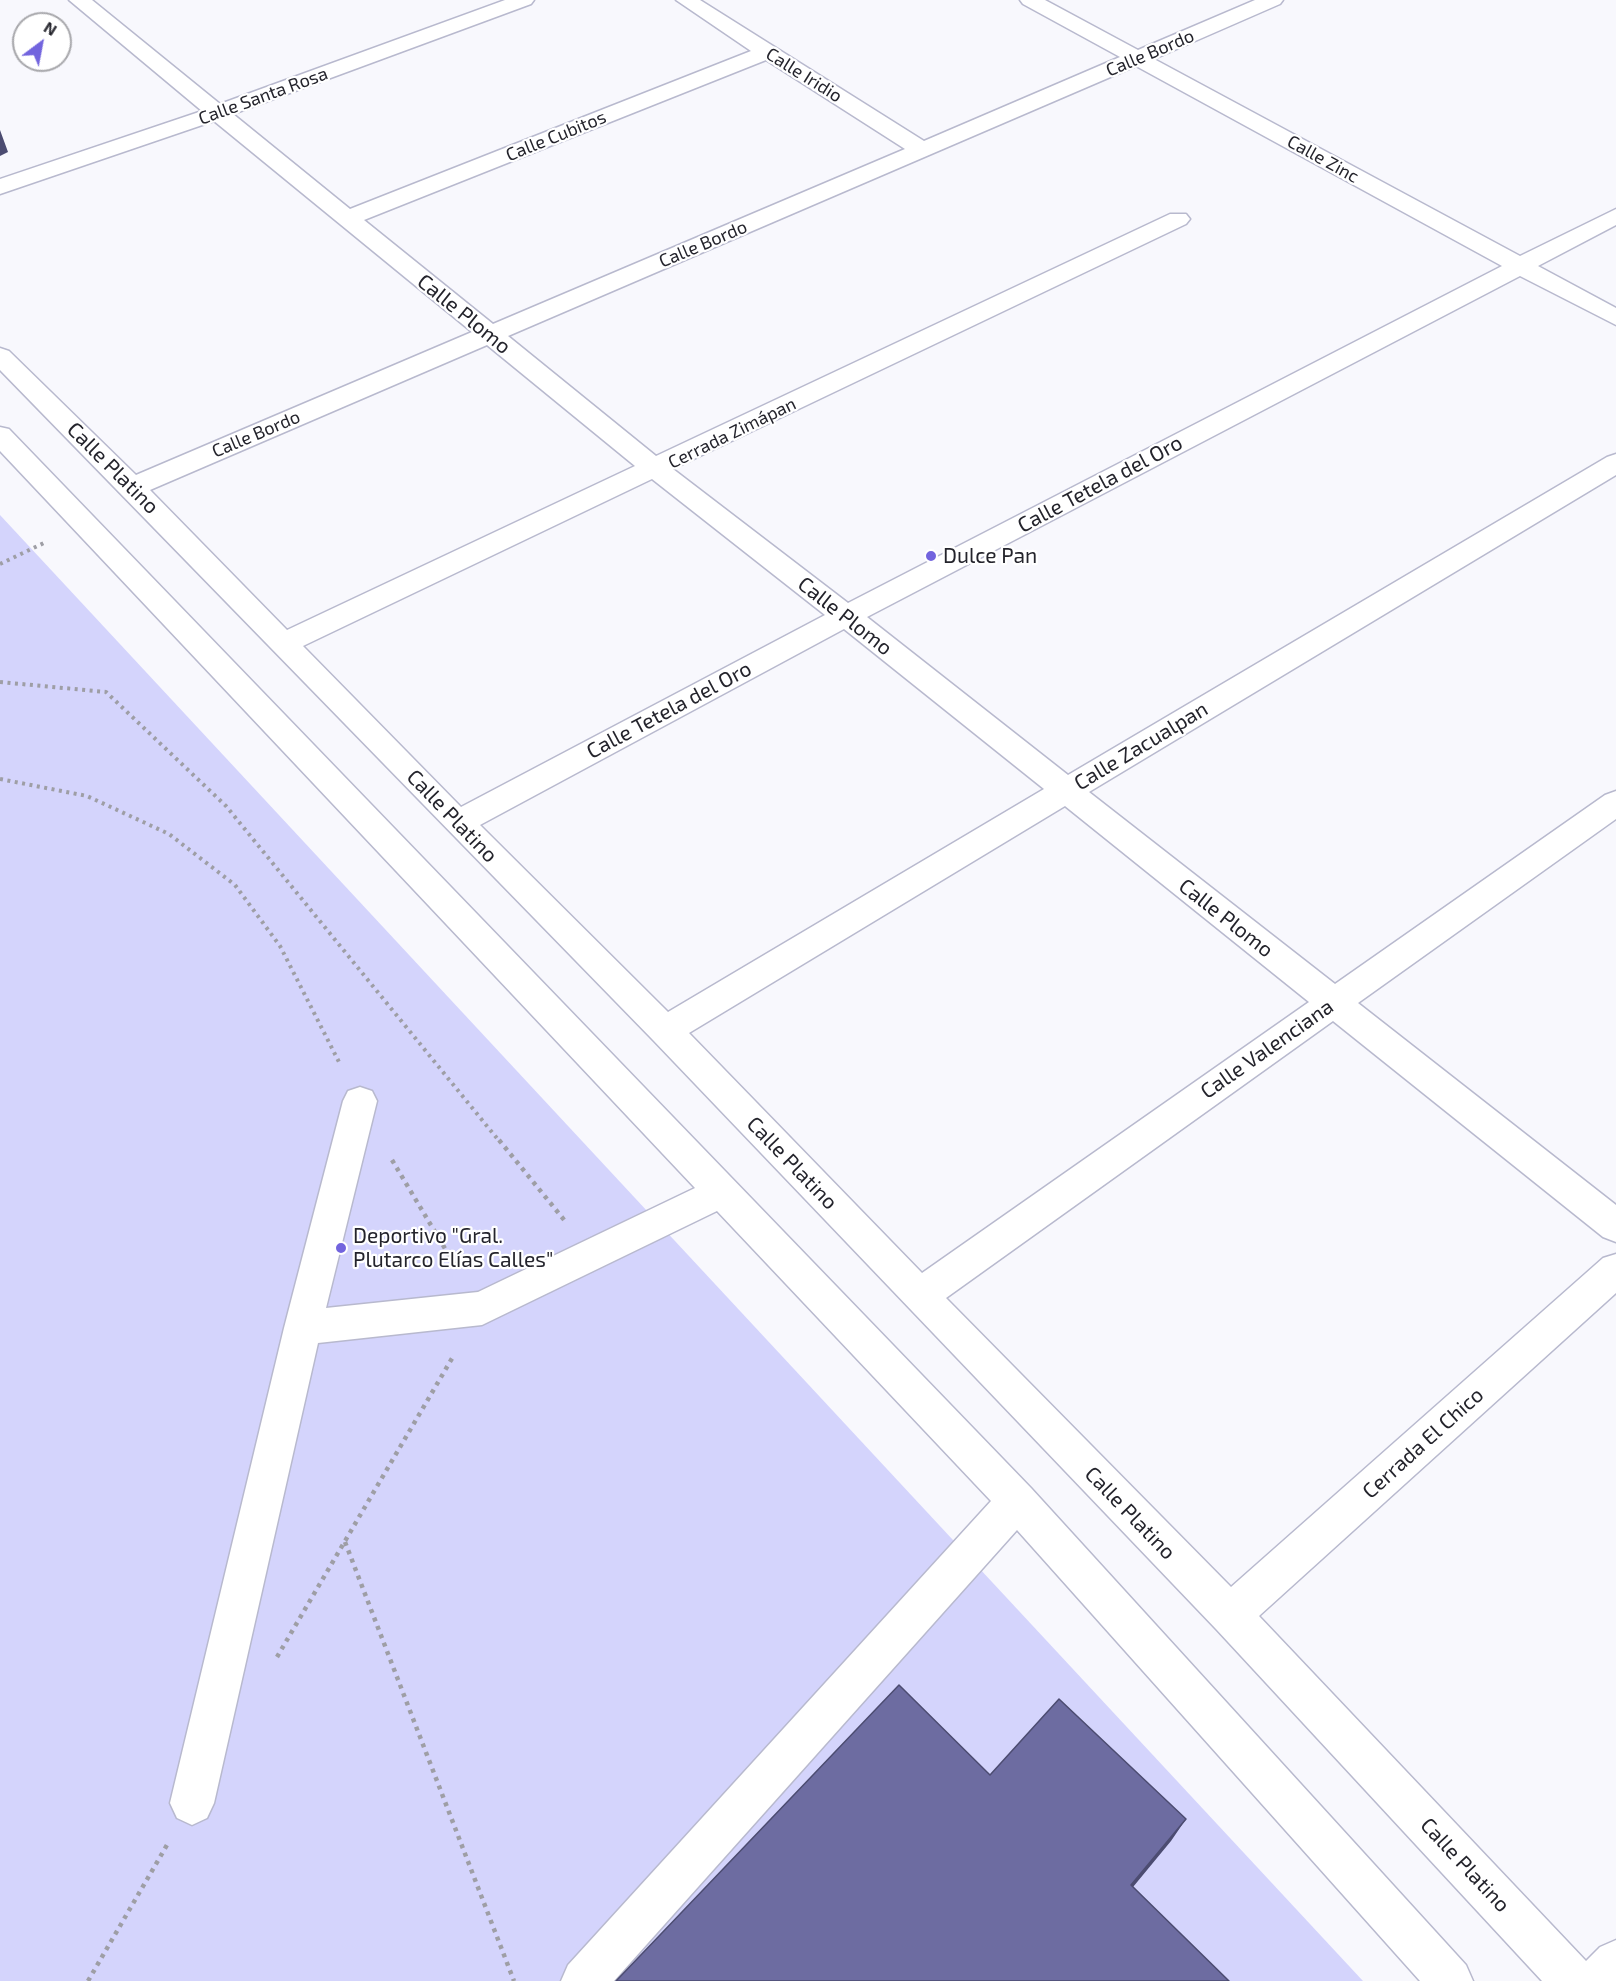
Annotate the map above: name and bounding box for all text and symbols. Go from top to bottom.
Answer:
north arrow [12,12,72,72]
text: N [41,17,61,39]
street label: Calle Bordo [1103,25,1197,81]
street label: Calle Iridio [762,43,846,107]
street label: Calle Santa Rosa [195,63,331,129]
street label: Calle Cubitos [503,106,609,166]
street label: Calle Zinc [1283,131,1363,187]
street label: Calle Bordo [656,216,750,272]
street label: Calle Plomo [412,269,516,359]
street label: Cerrada Zimápan [665,393,799,473]
street label: Calle Bordo [209,406,303,462]
street label: Calle Platino [62,417,164,519]
street label: Calle Tetela del Oro [1013,430,1187,538]
place label: Dulce Pan [943,543,1037,569]
marker: Dulce Pan [924,549,938,563]
street label: Calle Plomo [793,571,897,661]
street label: Calle Tetela del Oro [582,656,756,764]
street label: Calle Zacualpan [1070,696,1212,796]
street label: Calle Platino [401,764,503,868]
street label: Calle Plomo [1174,873,1278,963]
street label: Calle Valenciana [1196,994,1338,1104]
street label: Calle Platino [741,1111,843,1215]
place label: Deportivo "Gral. Plutarco Elías Calles" [353,1223,553,1273]
marker: Deportivo "Gral. Plutarco Elías Calles" [334,1241,348,1255]
street label: Cerrada El Chico [1357,1382,1489,1504]
street label: Calle Platino [1079,1461,1181,1565]
street label: Calle Platino [1415,1813,1515,1917]

